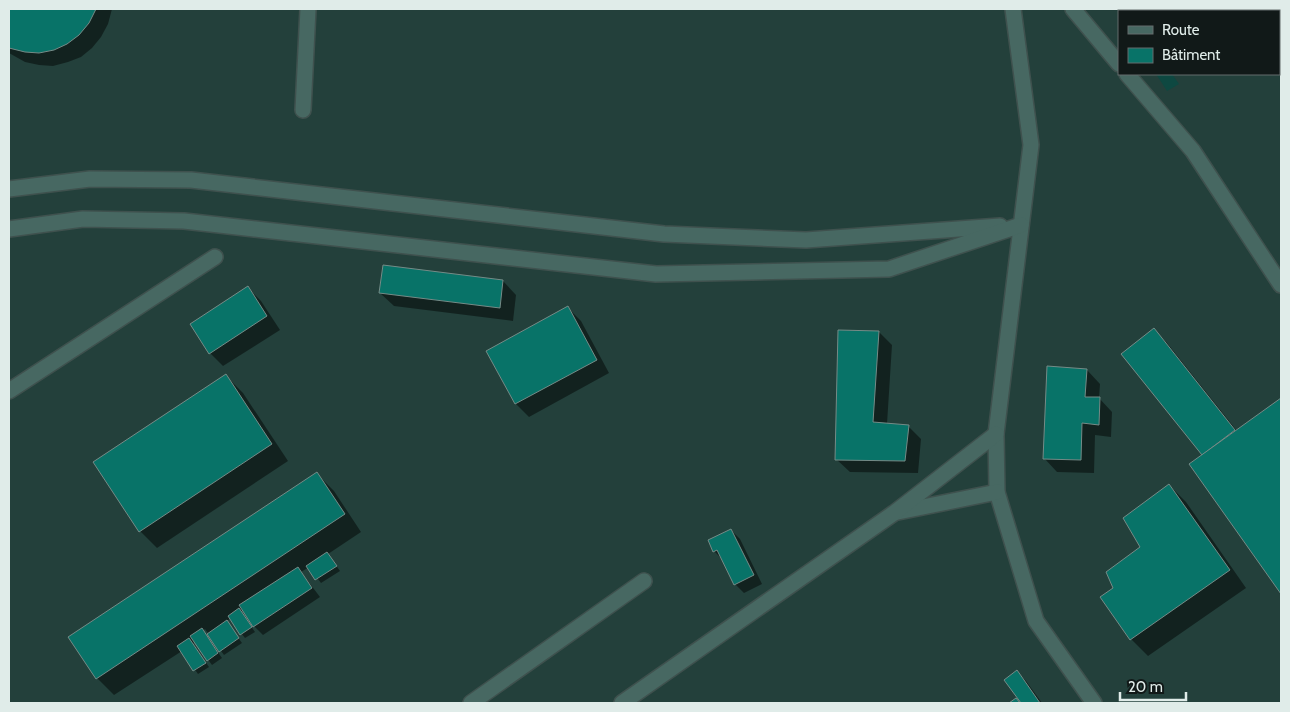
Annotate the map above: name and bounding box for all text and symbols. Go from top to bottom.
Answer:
legend [1118,10,1280,75]
text: Route [1162,21,1200,39]
text: Bâtiment [1162,46,1220,64]
scale bar [1120,670,1186,702]
text: 20 m [1128,678,1163,696]

